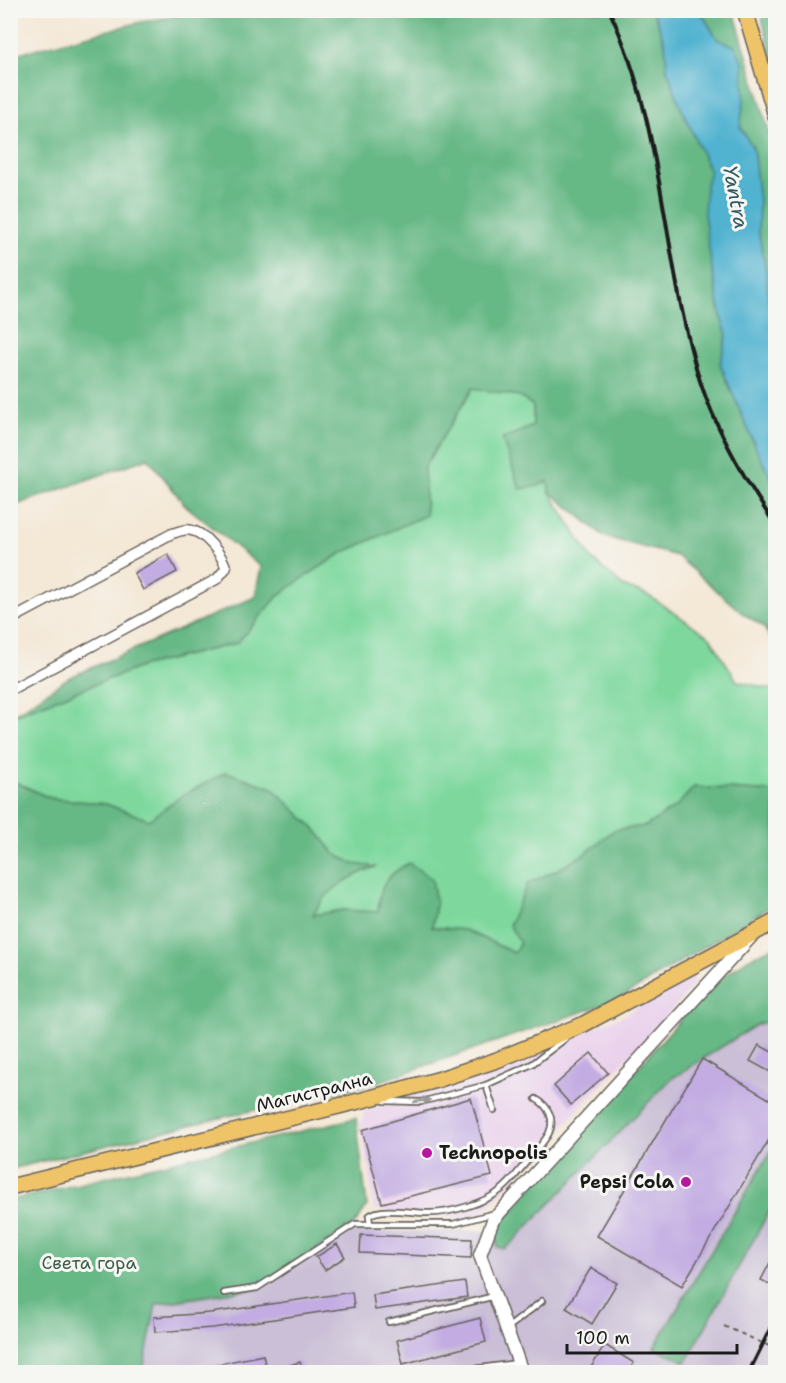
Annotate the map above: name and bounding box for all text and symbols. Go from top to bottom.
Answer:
water label: Yantra [717,163,755,231]
street label: Магистрална [253,1066,375,1118]
one-way arrow [412,1096,431,1105]
place label: Technopolis [439,1141,548,1165]
marker: Technopolis [420,1146,434,1160]
place label: Pepsi Cola [580,1170,675,1194]
marker: Pepsi Cola [679,1175,693,1189]
park label: Света гора [41,1251,137,1275]
scale bar [567,1317,736,1355]
text: 100 m [576,1326,630,1350]

